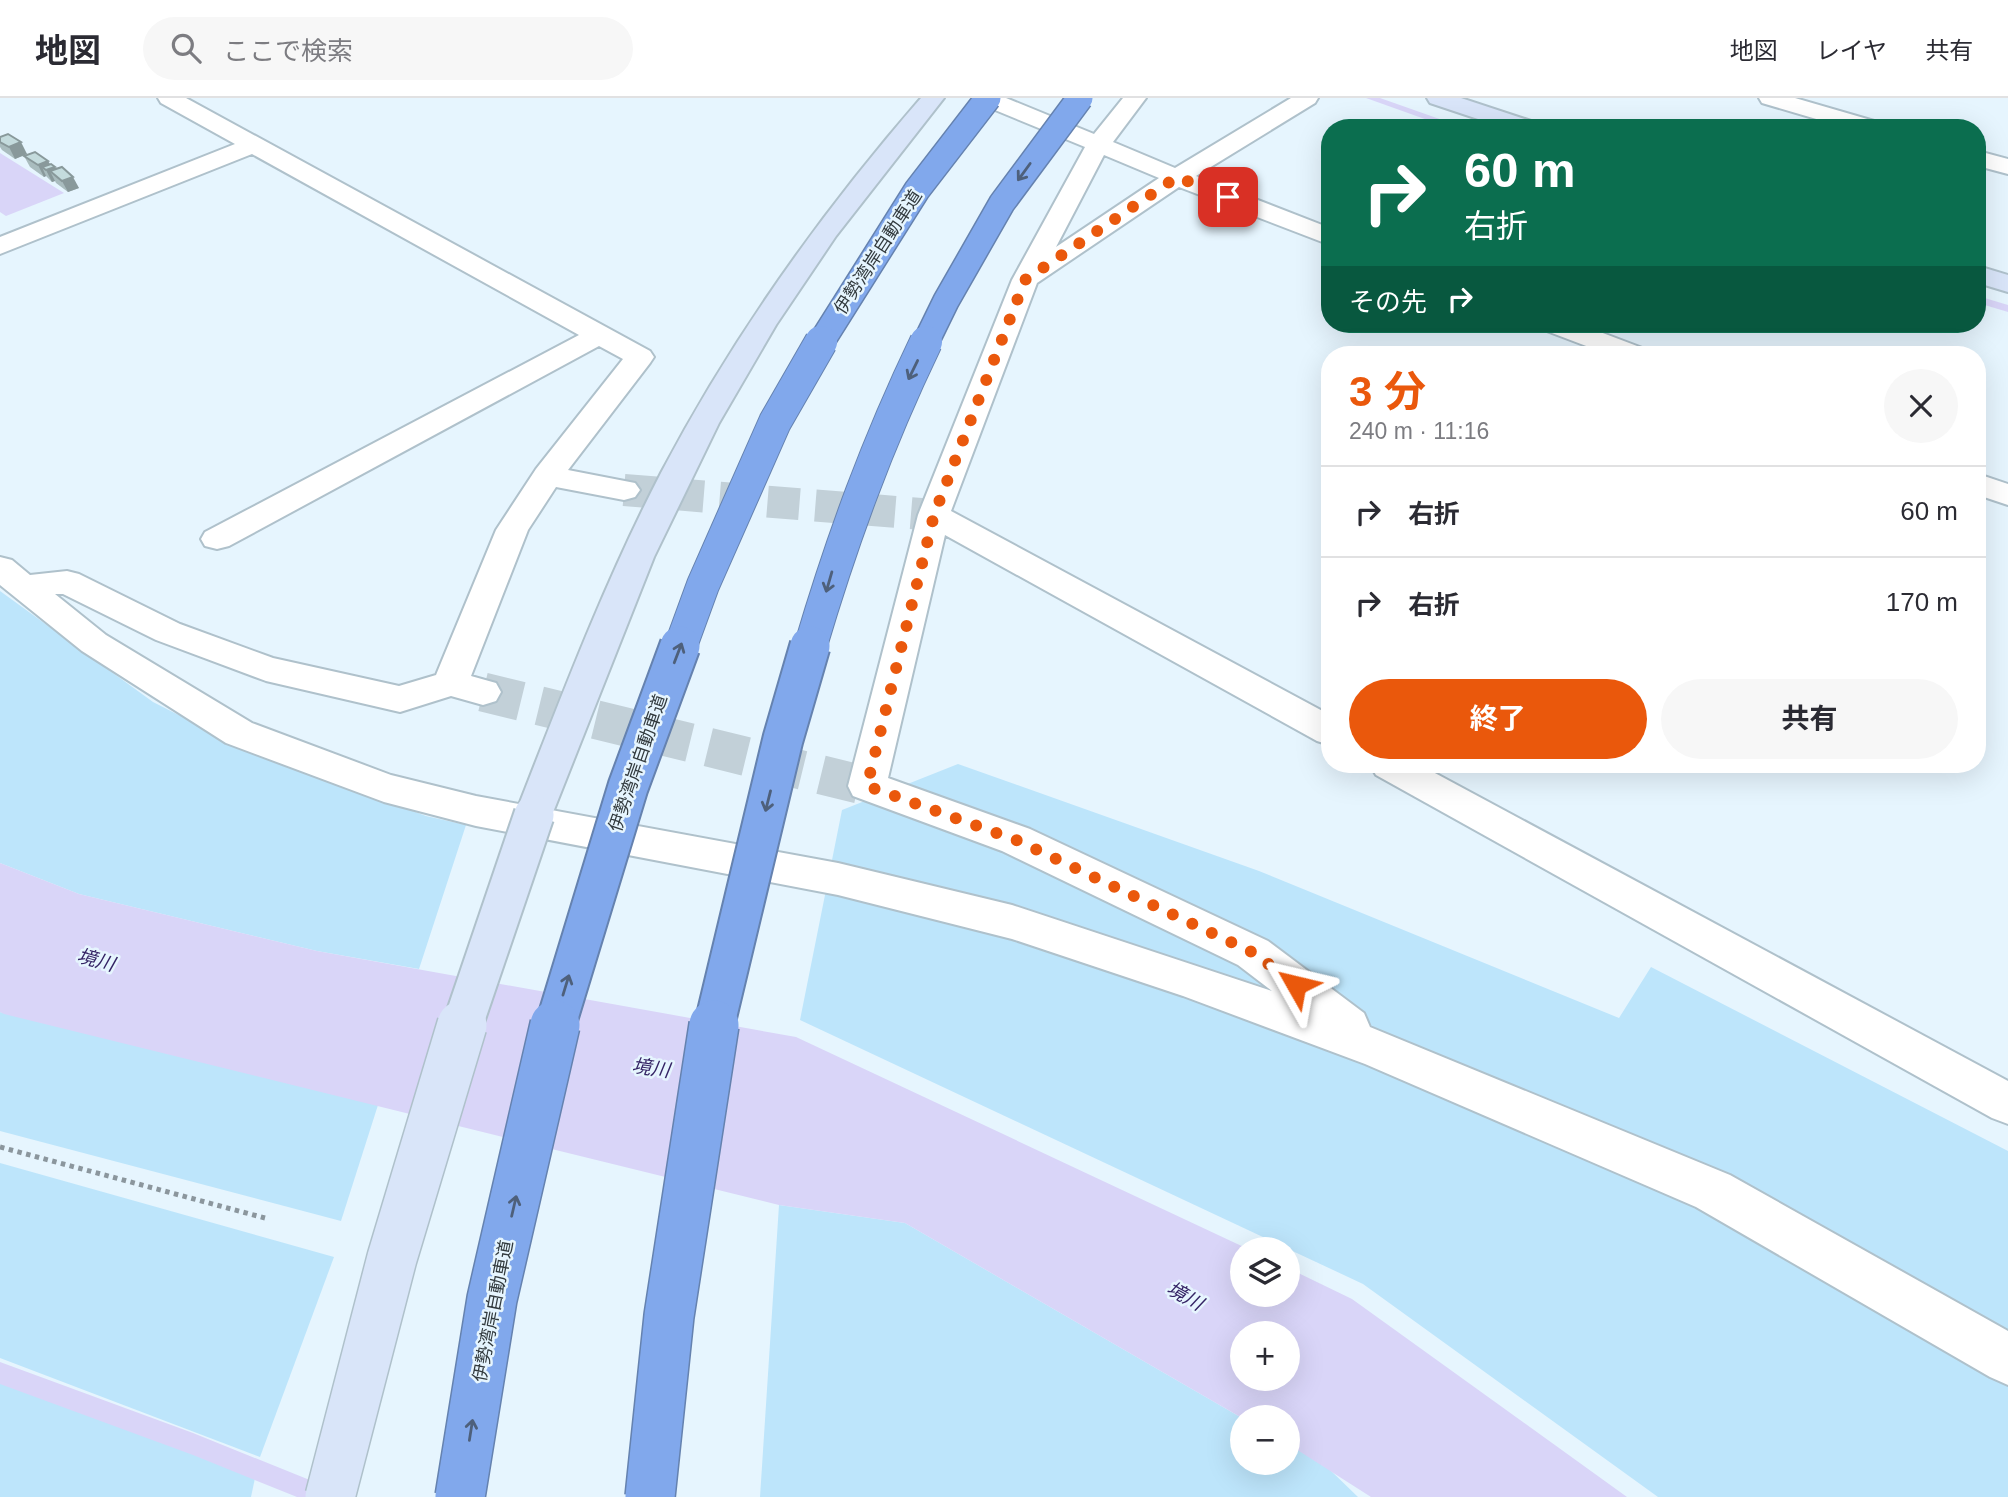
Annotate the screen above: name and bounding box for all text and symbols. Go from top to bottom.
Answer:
search box [143,17,633,80]
icon: search [167,29,205,67]
text: 地図 [35,32,101,69]
text: ここで検索 [223,36,353,66]
text: 地図 [1730,37,1778,64]
text: レイヤ [1816,37,1887,64]
text: 共有 [1925,37,1973,64]
text: 60 m [1464,143,1576,197]
icon: right [1349,147,1440,238]
one-way arrow [1017,162,1032,181]
pin [1198,167,1258,227]
icon: arrive [1209,178,1247,216]
street label: 伊勢湾岸自動車道 [830,186,926,318]
text: 右折 [1464,208,1528,244]
icon: right [1441,280,1479,318]
text: その先 [1349,287,1427,317]
one-way arrow [905,359,919,380]
text: 3 分 [1349,368,1426,415]
button: close [1884,369,1958,443]
text: 240 m · 11:16 [1349,418,1489,444]
icon: right [1349,493,1387,531]
text: 60 m [1900,496,1958,526]
text: 右折 [1408,499,1460,529]
one-way arrow [822,570,835,592]
icon: right [1349,584,1387,622]
text: 170 m [1886,587,1958,617]
text: 右折 [1408,590,1460,620]
one-way arrow [672,643,685,665]
button: 終了 [1349,679,1647,759]
button: 共有 [1661,679,1958,759]
street label: 伊勢湾岸自動車道 [605,692,671,834]
one-way arrow [761,789,774,811]
water label: 境川 [75,945,119,976]
position arrow [1259,948,1333,1022]
one-way arrow [560,974,573,996]
water label: 境川 [631,1055,673,1081]
one-way arrow [507,1195,521,1218]
map controls [1230,1237,1300,1475]
button: layers [1230,1237,1300,1307]
street label: 伊勢湾岸自動車道 [469,1238,517,1384]
water label: 境川 [1163,1278,1208,1315]
button: + [1230,1321,1300,1391]
button: − [1230,1405,1300,1475]
one-way arrow [465,1419,478,1442]

